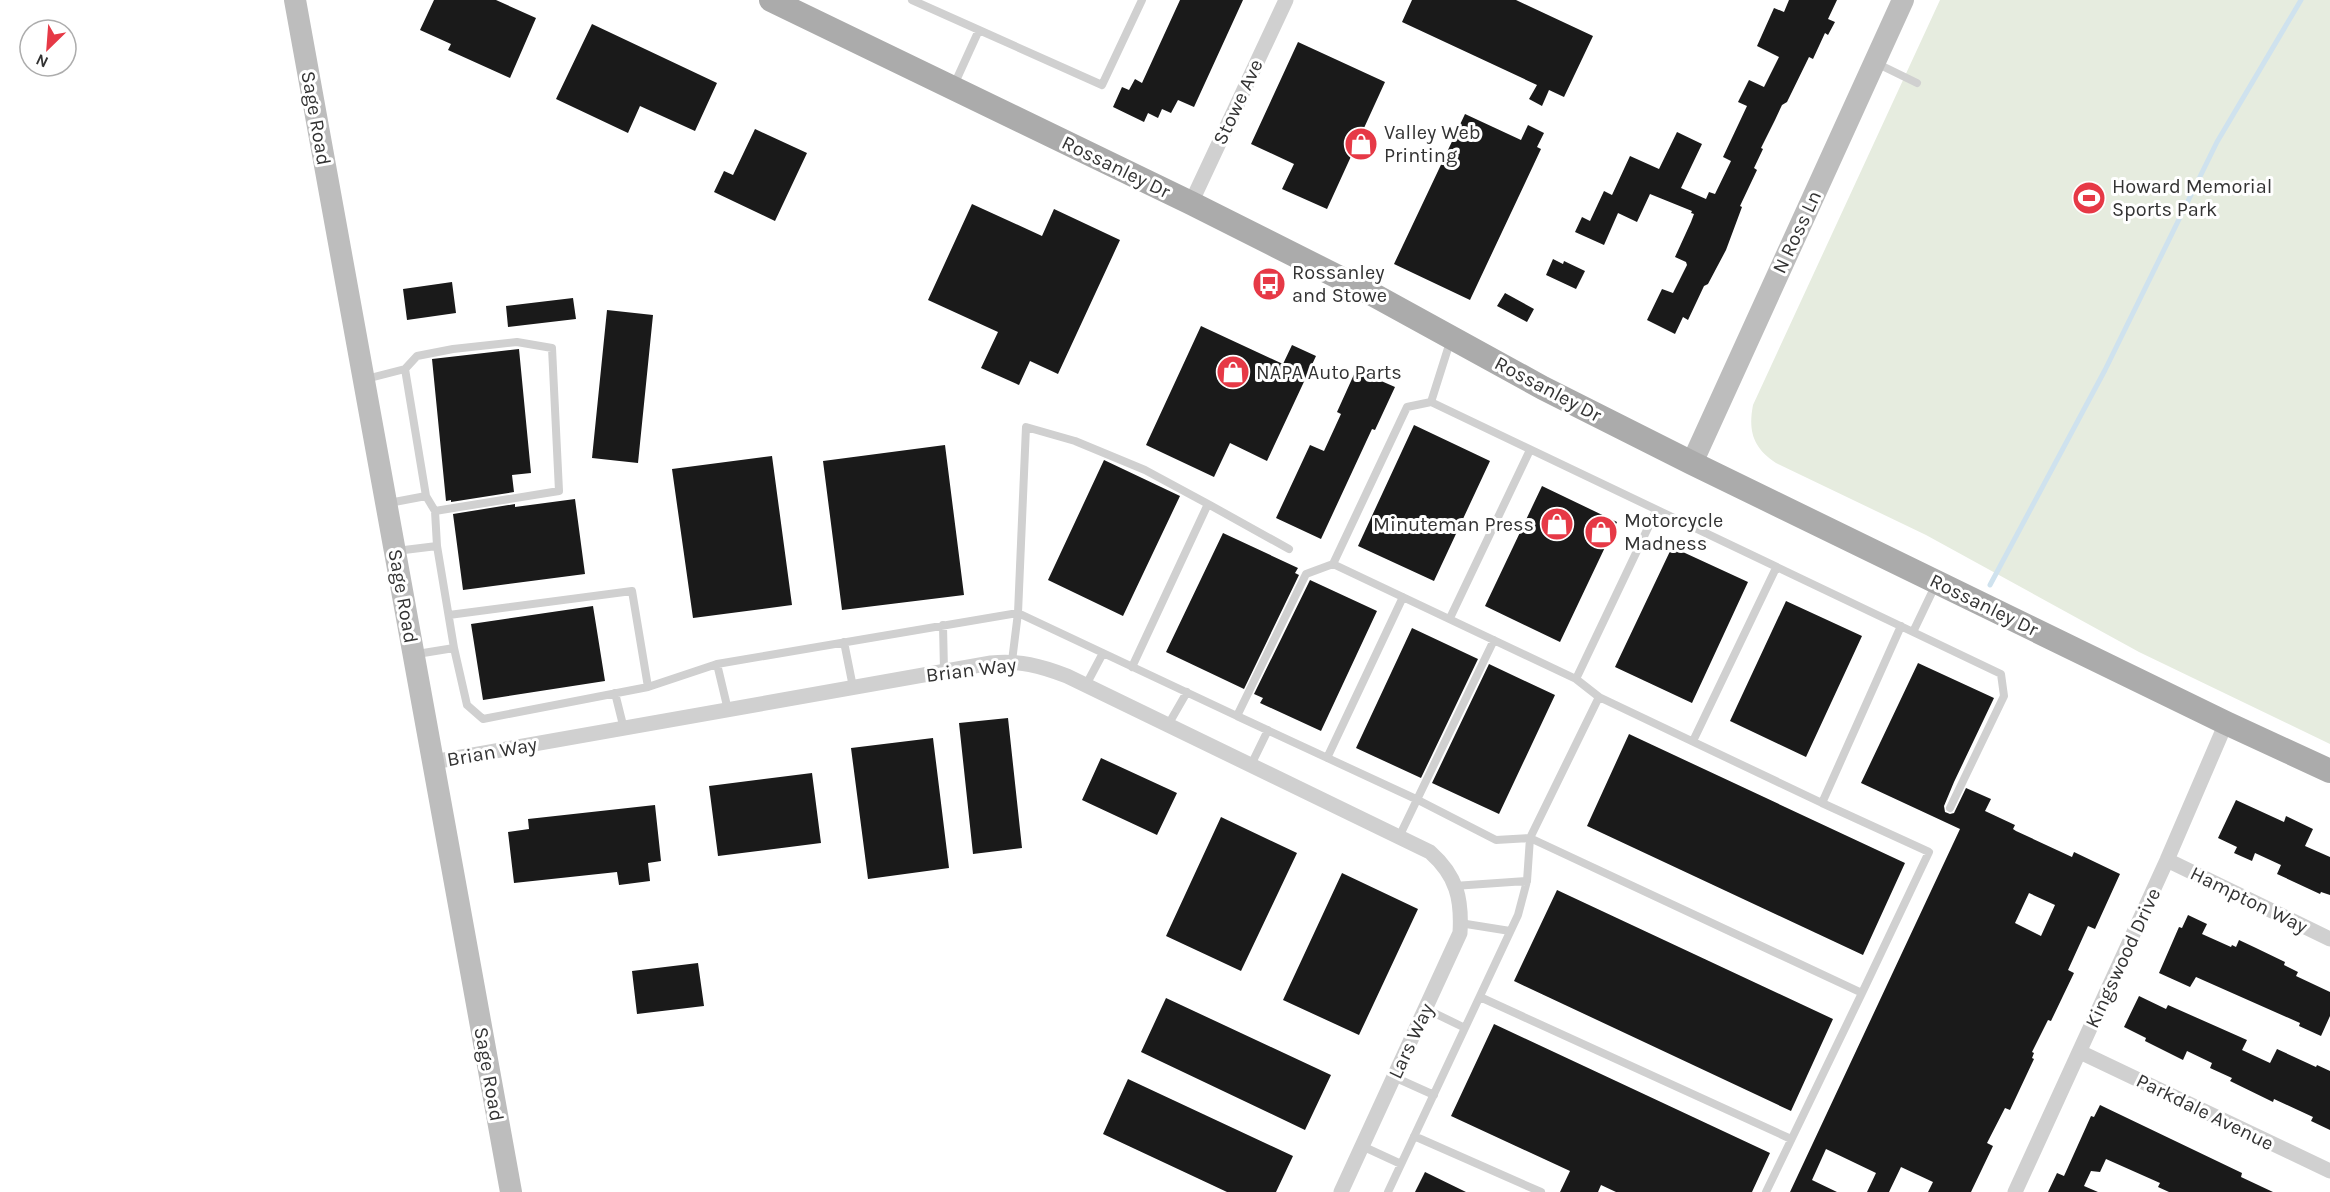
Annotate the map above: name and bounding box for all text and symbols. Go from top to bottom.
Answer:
north arrow [18,18,78,78]
text: N [33,50,51,72]
street label: Stowe Ave [1208,56,1268,148]
street label: Sage Road [296,69,336,167]
place label: Valley Web Printing [1384,121,1481,167]
shop icon: Valley Web Printing [1343,126,1379,162]
street label: Rossanley Dr [1058,131,1175,203]
place label: Howard Memorial Sports Park [2112,175,2272,221]
sports icon: Howard Memorial Sports Park [2071,180,2107,216]
street label: N Ross Ln [1768,187,1826,277]
place label: Rossanley and Stowe [1292,261,1387,307]
bus stop icon: Rossanley and Stowe [1251,266,1287,302]
street label: Rossanley Dr [1491,351,1606,427]
shop icon: NAPA Auto Parts [1215,354,1251,390]
place label: NAPA Auto Parts [1256,361,1402,384]
shop icon: Minuteman Press [1539,506,1575,542]
place label: Motorcycle Madness [1624,509,1723,555]
place label: Minuteman Press [1373,513,1534,536]
shop icon: Motorcycle Madness [1583,514,1619,550]
street label: Sage Road [383,547,423,645]
street label: Rossanley Dr [1926,569,2043,641]
street label: Brian Way [924,653,1018,687]
street label: Brian Way [445,733,539,771]
street label: Hampton Way [2187,862,2311,938]
street label: Kingswood Drive [2081,884,2165,1032]
street label: Lars Way [1384,1000,1438,1082]
street label: Sage Road [469,1025,509,1123]
street label: Parkdale Avenue [2133,1069,2277,1155]

